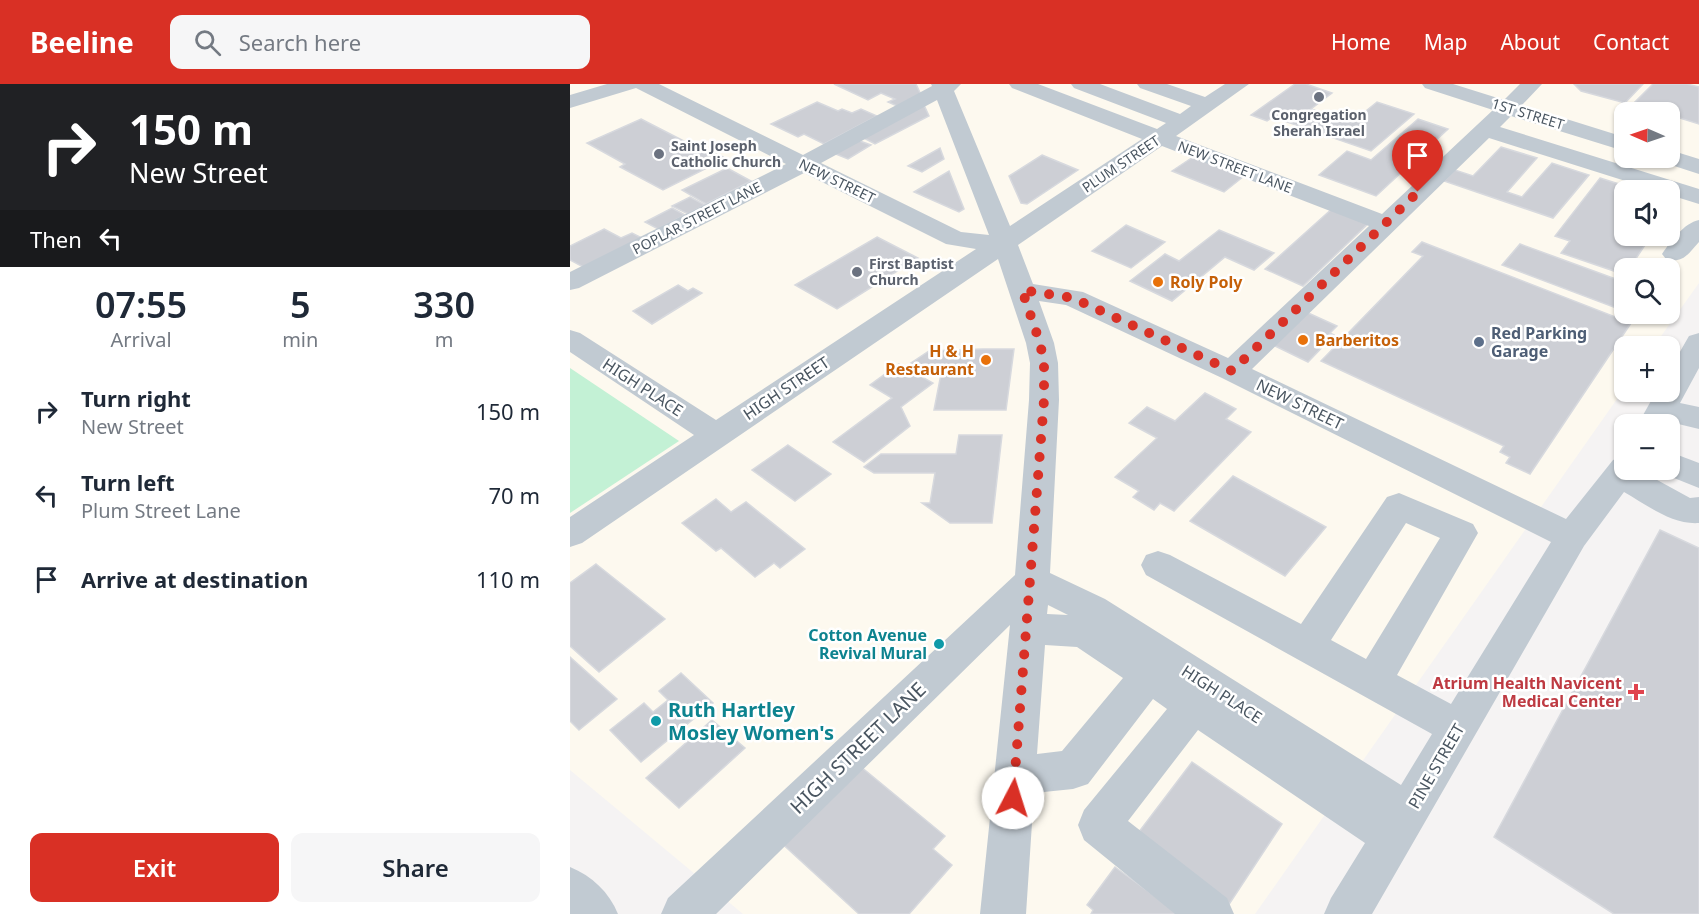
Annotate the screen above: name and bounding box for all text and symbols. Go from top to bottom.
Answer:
search box [170,15,590,69]
text: Beeline [30,23,134,61]
icon: search [191,26,224,59]
text: Search here [239,27,361,57]
text: Home [1331,28,1391,56]
text: Map [1424,28,1467,56]
text: About [1500,28,1560,56]
text: Contact [1593,28,1669,56]
marker: Congregation Sherah Israel [1312,90,1326,104]
street label: 1ST STREET [1490,94,1567,134]
text: 150 m [129,100,253,157]
north arrow [1614,102,1680,168]
map controls [1614,102,1680,480]
place label: Congregation Sherah Israel [1271,105,1367,140]
icon: right [30,108,108,186]
street label: PLUM STREET [1078,130,1163,197]
pin [1392,130,1443,192]
place label: Saint Joseph Catholic Church [671,136,781,171]
street label: NEW STREET LANE [1175,136,1295,197]
icon: arrive [1401,139,1434,172]
marker: Saint Joseph Catholic Church [652,147,666,161]
text: New Street [129,154,268,191]
street label: NEW STREET [796,154,879,207]
street label: POPLAR STREET LANE [629,177,765,258]
button: sound [1614,180,1680,246]
icon: left [94,222,127,255]
text: Then [30,224,82,254]
place label: First Baptist Church [869,254,954,289]
button: search [1614,258,1680,324]
marker: First Baptist Church [850,265,864,279]
place label: Roly Poly [1170,271,1243,293]
marker: Roly Poly [1151,275,1165,289]
text: 07:55 [95,280,187,329]
text: 5 [290,280,311,329]
text: 330 [413,280,475,329]
place label: Red Parking Garage [1491,322,1587,362]
text: Arrival [111,326,172,353]
text: min [282,326,318,353]
text: m [435,326,454,353]
place label: Barberitos [1315,329,1399,351]
marker: Barberitos [1296,333,1310,347]
marker: Red Parking Garage [1472,335,1486,349]
button: + [1614,336,1680,402]
place label: H & H Restaurant [885,340,974,380]
street label: HIGH STREET [739,351,833,425]
street label: HIGH PLACE [598,353,688,421]
marker: H & H Restaurant [979,353,993,367]
street label: NEW STREET [1253,373,1347,435]
text: Turn right [81,383,191,413]
icon: right [30,395,63,428]
text: 150 m [476,396,540,426]
text: New Street [81,413,184,440]
button: − [1614,414,1680,480]
text: Turn left [81,467,175,497]
icon: left [30,479,63,512]
text: 70 m [489,480,540,510]
text: Plum Street Lane [81,497,241,524]
icon: arrive [30,563,63,596]
text: Arrive at destination [81,564,308,594]
text: 110 m [476,564,540,594]
place label: Cotton Avenue Revival Mural [808,624,927,664]
marker: Cotton Avenue Revival Mural [932,637,946,651]
street label: HIGH PLACE [1177,660,1267,728]
place label: Atrium Health Navicent Medical Center [1433,672,1622,712]
street label: HIGH STREET LANE [784,676,931,819]
marker: Atrium Health Navicent Medical Center [1627,683,1645,701]
place label: Ruth Hartley Mosley Women's [668,696,834,746]
marker: Ruth Hartley Mosley Women's [649,714,663,728]
street label: PINE STREET [1403,719,1469,812]
position arrow [981,766,1045,830]
button: Exit [30,833,279,902]
button: Share [291,833,540,902]

